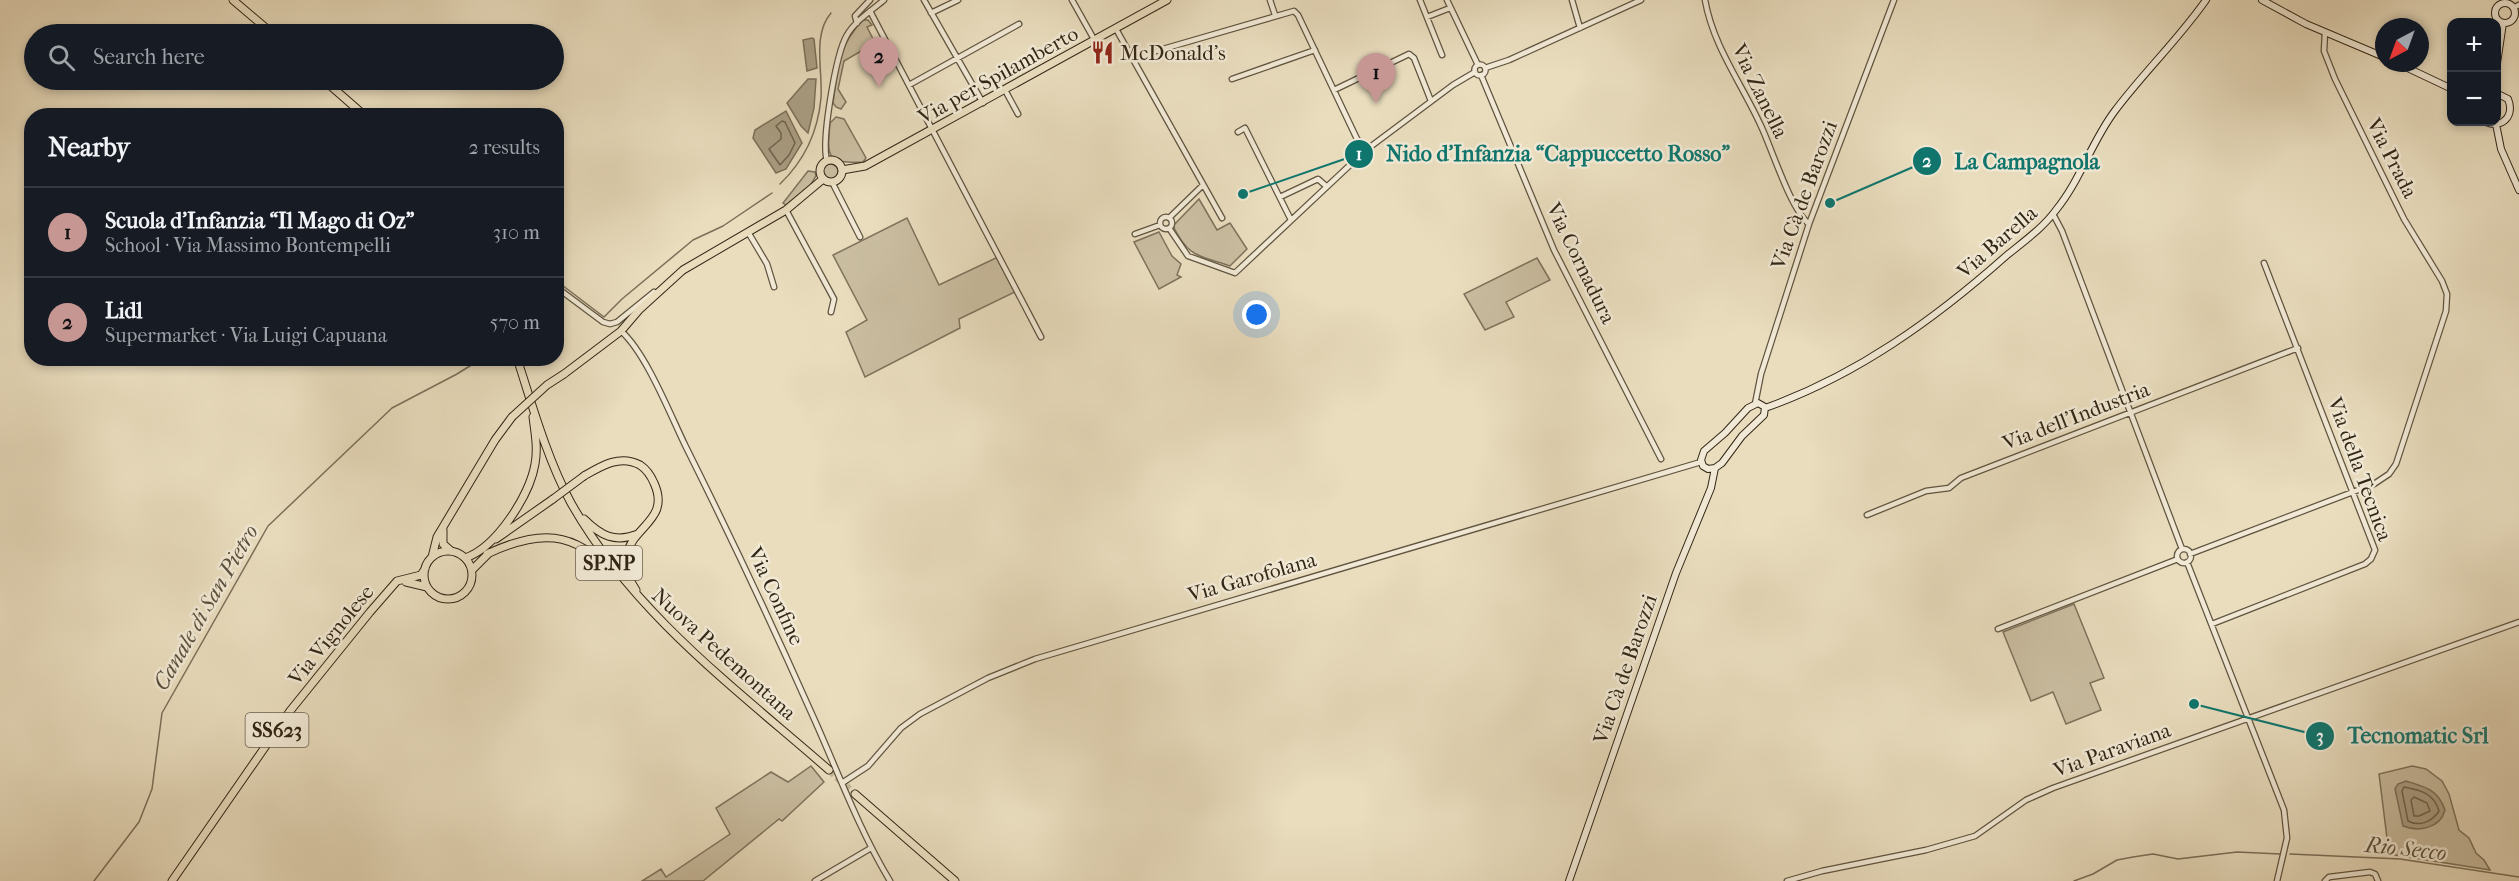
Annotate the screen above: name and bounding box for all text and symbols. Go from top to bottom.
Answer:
north arrow [2375,18,2429,72]
map controls [2447,18,2501,126]
button: + [2447,18,2501,72]
street label: Via per Spilamberto [913,21,1082,129]
search box [24,24,564,90]
pin: 2 [860,38,898,87]
street label: Via Zanella [1726,39,1793,142]
restaurant icon: McDonald's [1089,40,1115,66]
icon: search [45,41,78,74]
place label: McDonald's [1120,41,1226,65]
text: Search here [93,44,205,70]
pin: 1 [1356,54,1396,103]
button: − [2447,72,2501,126]
street label: Via Prada [2361,113,2422,202]
street label: Via Cà de Barozzi [1766,117,1842,273]
text: Nearby [48,132,130,163]
callout: Nido d’Infanzia “Cappuccetto Rosso” [1344,134,1742,174]
text: 2 results [469,136,540,159]
text: Nido d’Infanzia “Cappuccetto Rosso” [1386,141,1730,167]
callout: La Campagnola [1912,141,2112,181]
text: 1 [1356,144,1362,165]
text: La Campagnola [1954,149,2101,175]
text: 2 [1922,151,1932,172]
street label: Via Cornadura [1541,198,1621,328]
street label: Via Barella [1951,201,2042,284]
text: Scuola d’Infanzia “Il Mago di Oz” [105,208,414,234]
text: 1 [64,221,71,244]
text: 310 m [493,221,540,244]
text: School · Via Massimo Bontempelli [105,234,391,257]
text: Lidl [105,298,143,324]
your location [1242,300,1271,329]
text: 2 [62,311,73,334]
text: 570 m [490,311,540,334]
text: Supermarket · Via Luigi Capuana [105,324,387,347]
street label: Via dell’Industria [1998,377,2153,455]
street label: Via della Tecnica [2323,393,2397,544]
water label: Canale di San Pietro [148,520,264,695]
street label: Via Confine [743,542,809,649]
road number: SP.NP [576,546,642,580]
street label: Via Garofolana [1184,547,1319,607]
street label: Via Vignolese [283,580,379,691]
street label: Nuova Pedemontana [647,583,801,725]
street label: Via Cà de Barozzi [1588,591,1662,748]
road number: SS623 [246,713,308,747]
callout: Tecnomatic Srl [2305,716,2500,756]
street label: Via Paraviana [2049,718,2174,783]
text: Tecnomatic Srl [2346,723,2489,749]
text: 3 [2316,726,2324,747]
water label: Rio Secco [2362,832,2448,866]

